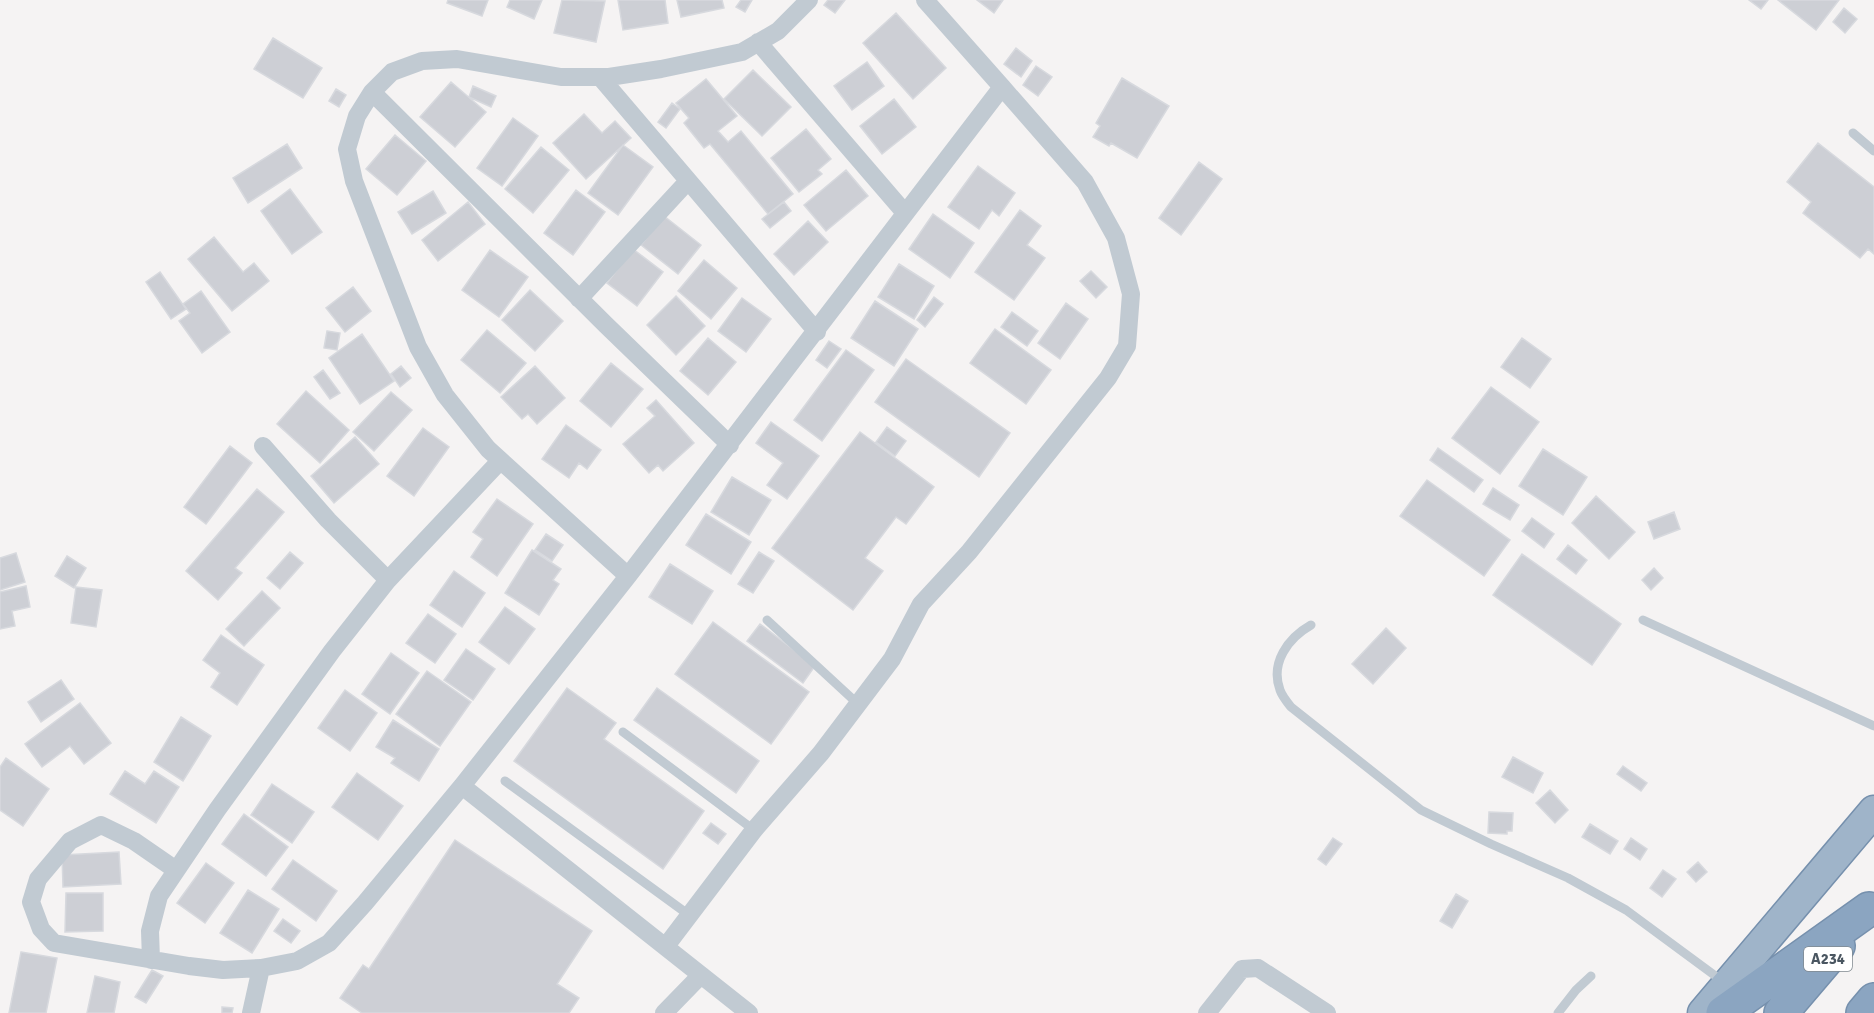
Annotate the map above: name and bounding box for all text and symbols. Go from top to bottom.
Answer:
road number: A234 [1804,947,1852,971]

